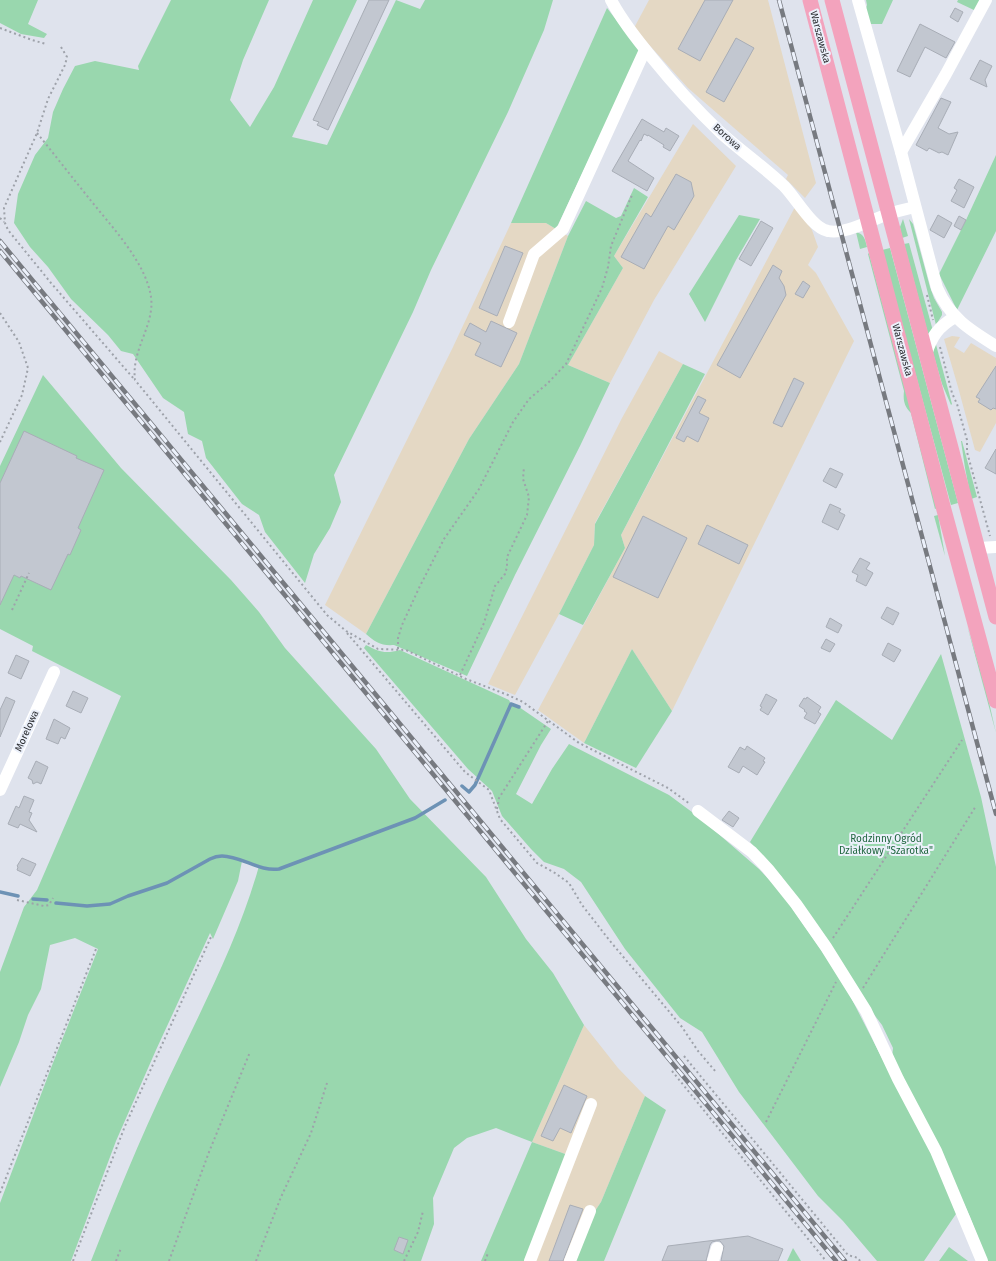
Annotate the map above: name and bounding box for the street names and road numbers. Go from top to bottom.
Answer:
street label: Warszawska [807,10,833,64]
street label: Borowa [710,121,744,153]
street label: Warszawska [889,323,915,377]
street label: Morelowa [13,709,41,753]

